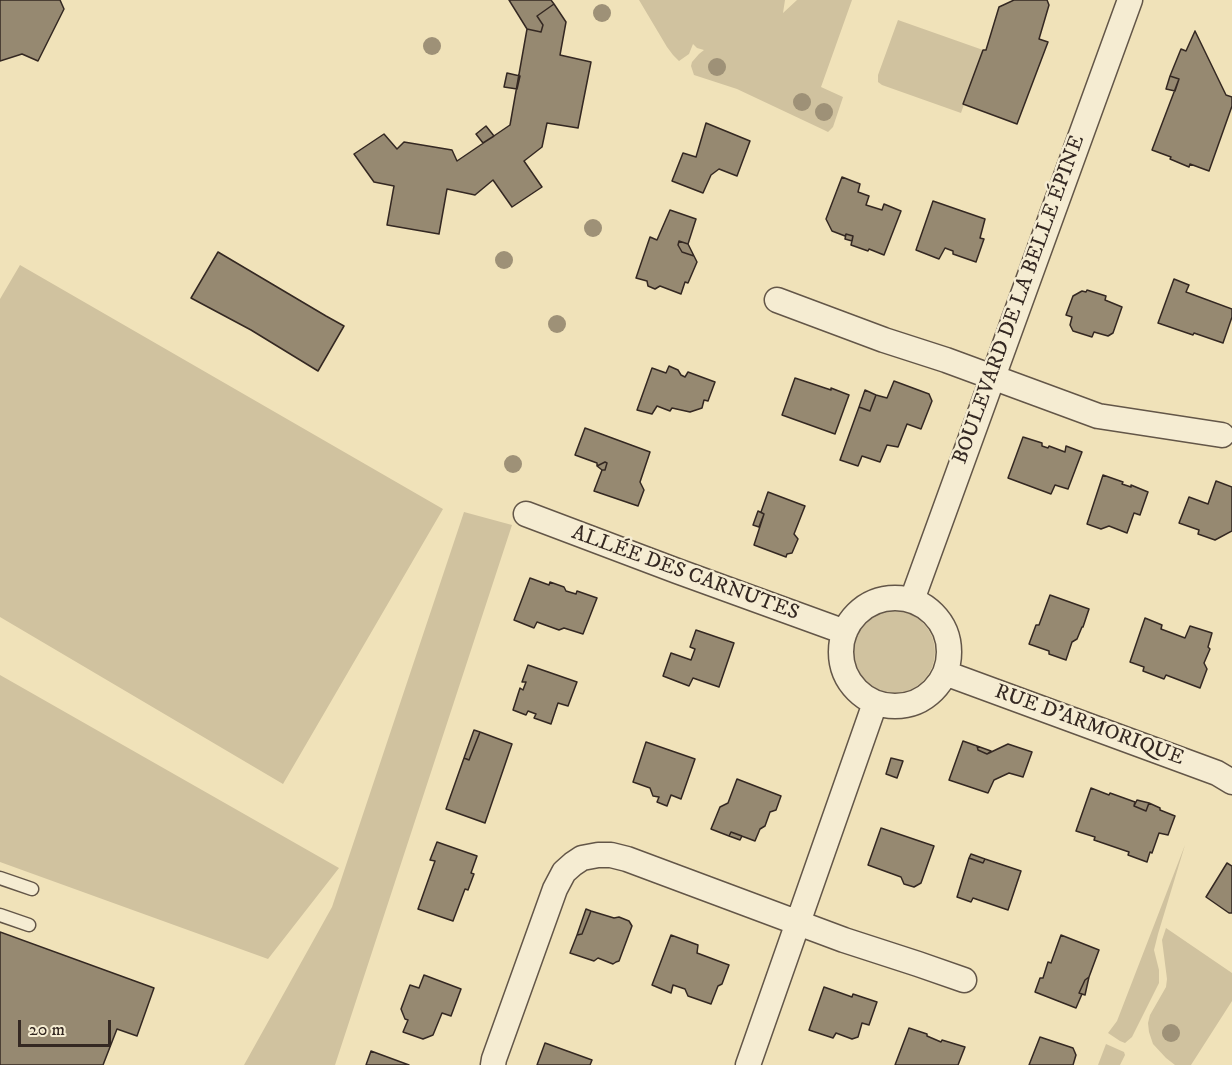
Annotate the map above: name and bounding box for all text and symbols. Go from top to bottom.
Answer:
street label: BOULEVARD DE LA BELLE ÉPINE [949,132,1091,468]
street label: ALLÉE DES CARNUTES [568,521,802,627]
street label: RUE D'ARMORIQUE [991,680,1187,772]
scale bar [21,1008,114,1046]
text: 20 m [29,1019,65,1041]

